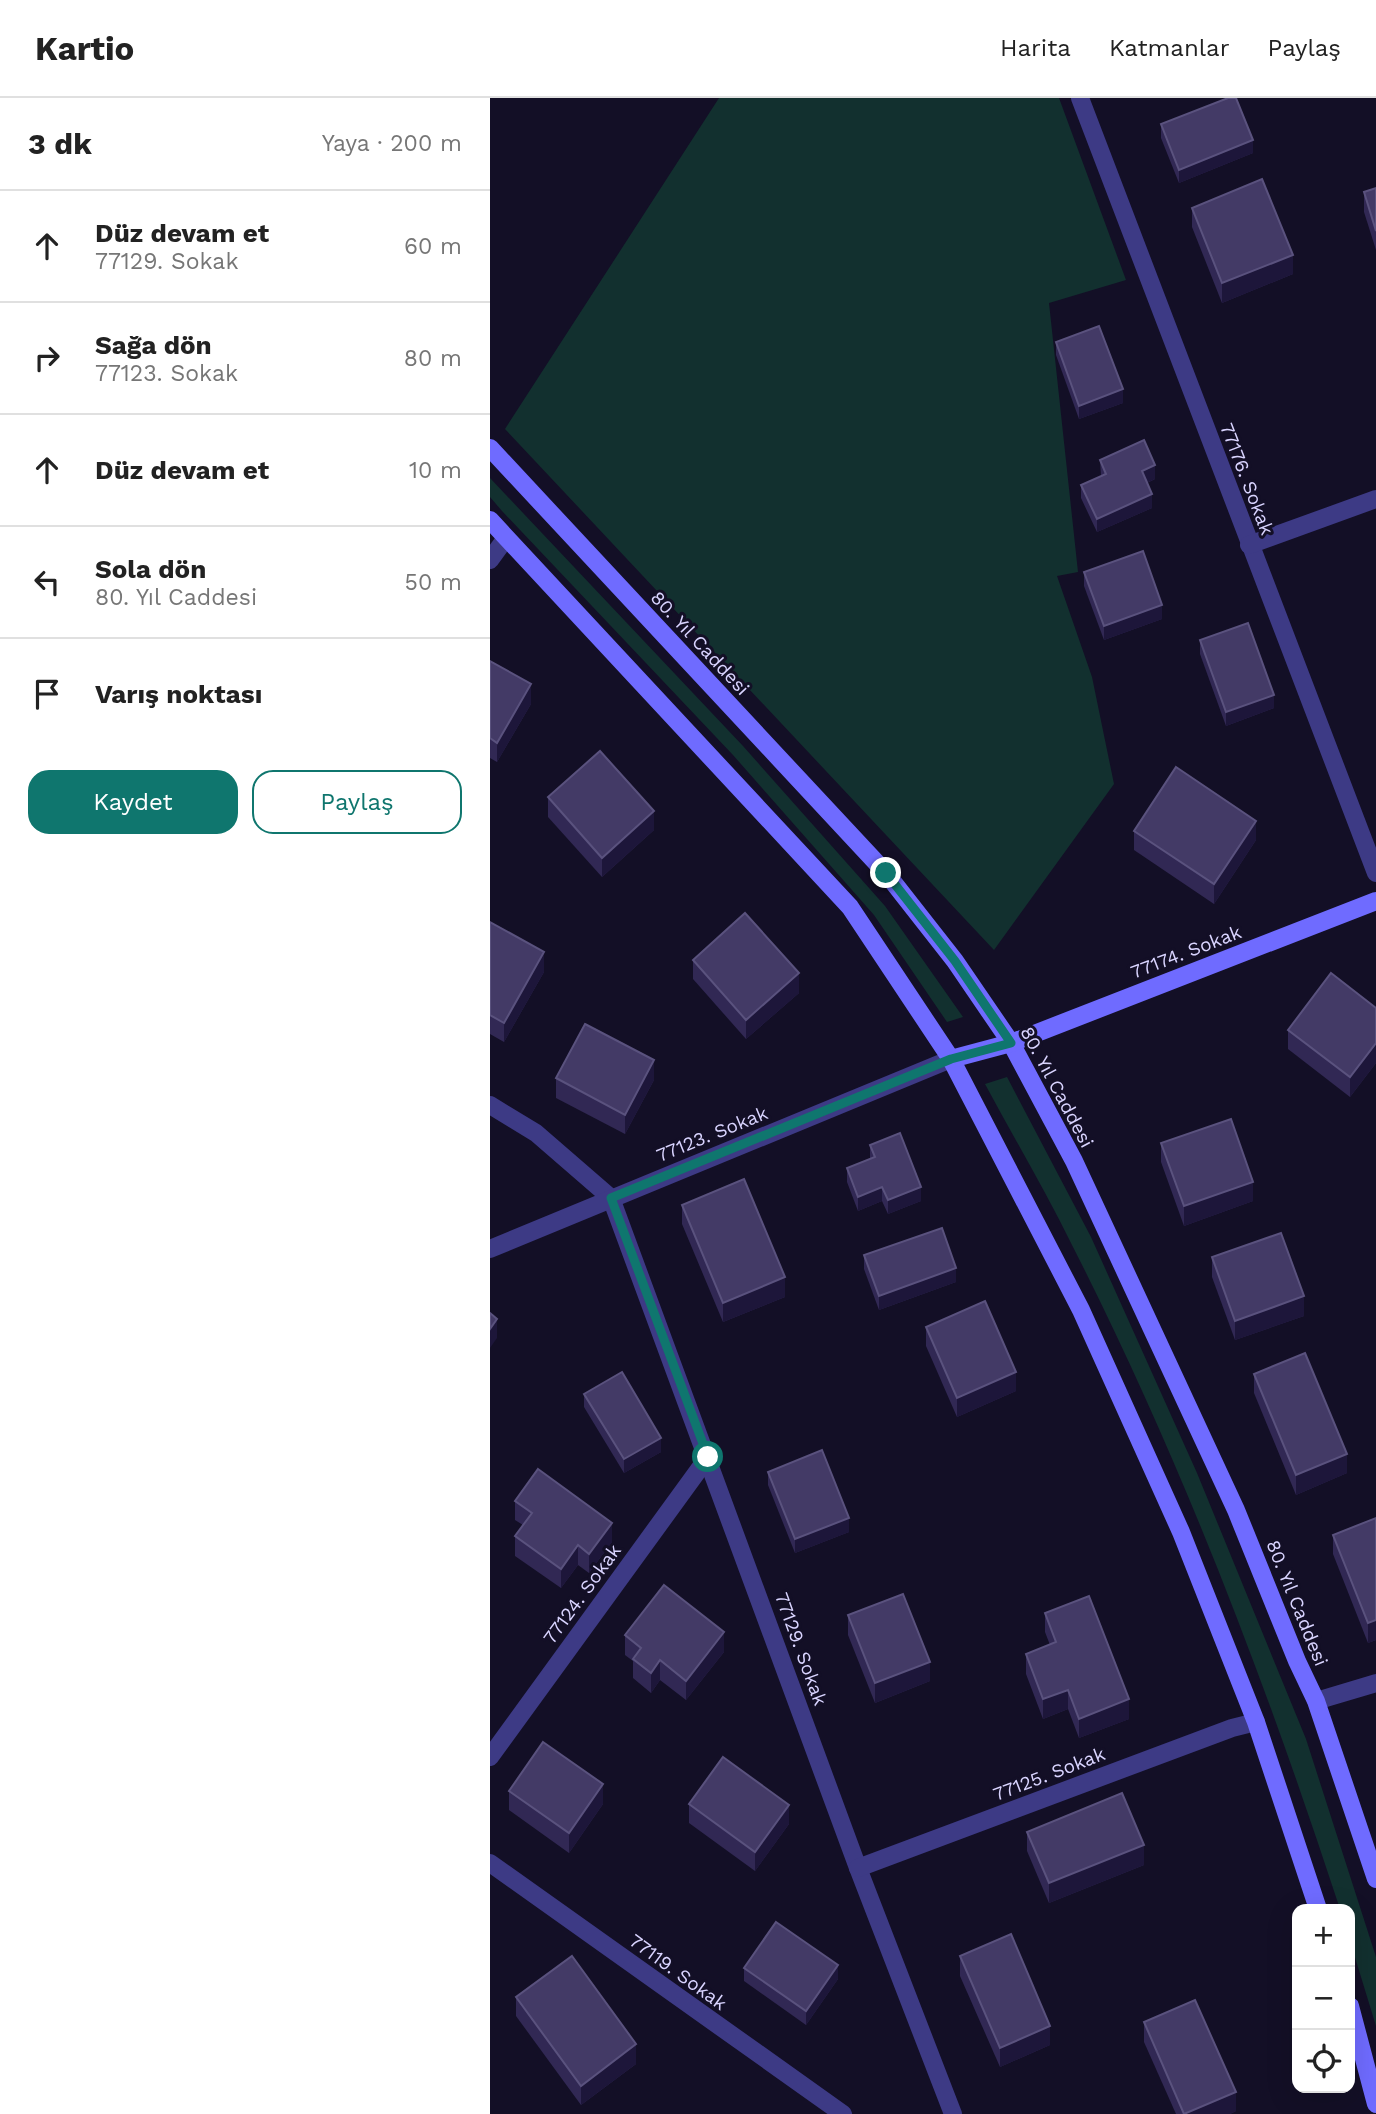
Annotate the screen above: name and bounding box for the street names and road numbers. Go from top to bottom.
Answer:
street label: 77176. Sokak [1215,420,1279,538]
street label: 80. Yıl Caddesi [646,586,754,700]
street label: 77174. Sokak [1127,920,1245,984]
street label: 80. Yıl Caddesi [1015,1022,1099,1152]
street label: 77123. Sokak [653,1101,771,1167]
street label: 80. Yıl Caddesi [1261,1537,1333,1669]
street label: 77124. Sokak [538,1539,626,1648]
street label: 77129. Sokak [770,1589,832,1709]
street label: 77125. Sokak [990,1742,1108,1806]
street label: 77119. Sokak [625,1929,731,2015]

